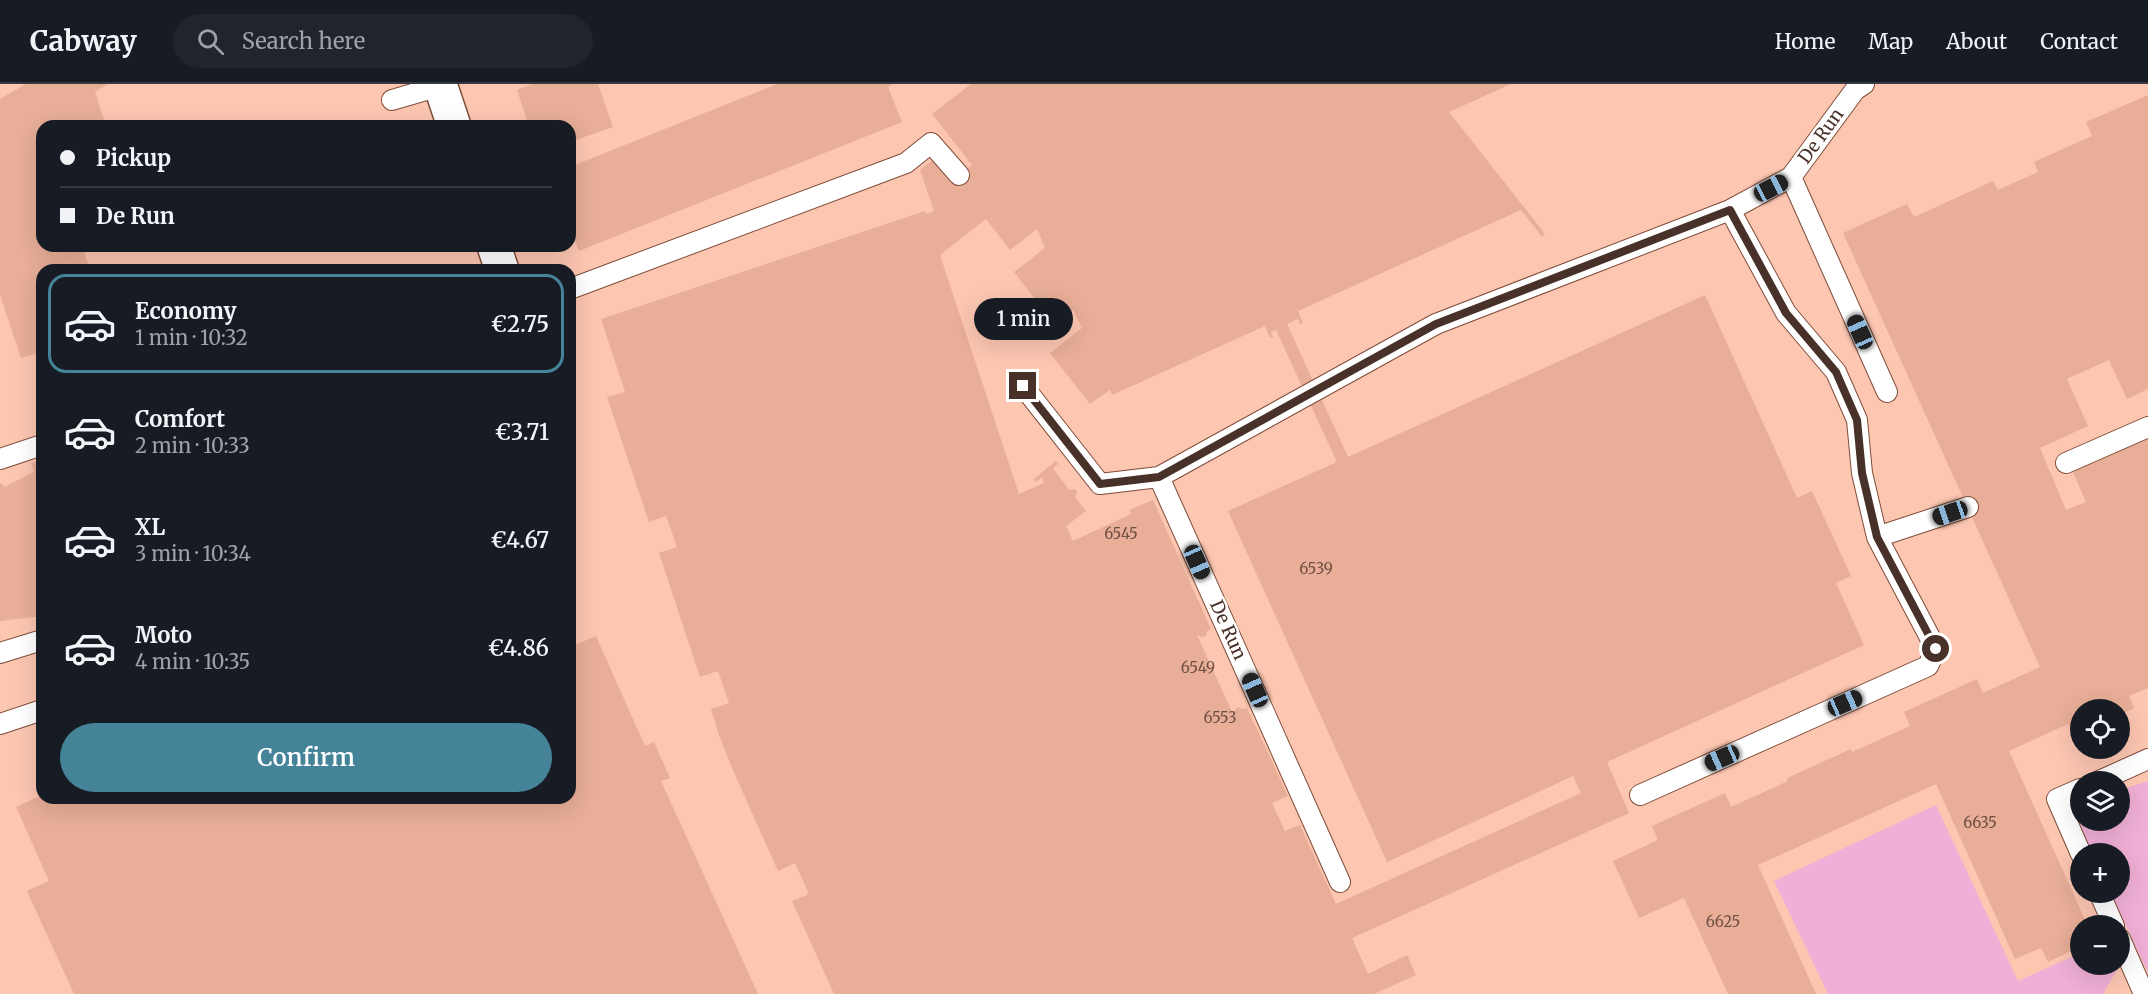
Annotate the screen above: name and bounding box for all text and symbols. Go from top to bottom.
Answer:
search box [173,14,593,68]
text: Cabway [30,23,137,59]
icon: search [194,25,227,58]
text: Search here [242,27,365,55]
text: Home [1775,28,1835,55]
text: Map [1868,28,1913,55]
text: About [1946,28,2007,55]
text: Contact [2040,28,2118,55]
street label: De Run [1793,103,1848,168]
text: Pickup [96,144,171,172]
car [1751,172,1791,204]
text: De Run [96,202,175,230]
icon: car [63,297,117,351]
text: Economy [135,297,236,325]
callout: 1 min [974,299,1072,341]
text: 1 min [997,306,1050,331]
text: €2.75 [491,310,549,338]
car [1844,312,1876,352]
text: 1 min · 10:32 [135,325,248,350]
route end [1009,372,1036,399]
icon: car [63,405,117,459]
text: Comfort [135,405,225,433]
text: €3.71 [495,418,549,446]
text: 2 min · 10:33 [135,433,250,458]
car [1930,499,1970,527]
icon: car [63,513,117,567]
text: XL [135,513,165,541]
house number: 6545 [1104,524,1138,543]
text: €4.67 [490,526,549,554]
text: 3 min · 10:34 [135,541,251,566]
car [1181,542,1213,582]
house number: 6539 [1299,559,1333,578]
street label: De Run [1205,596,1252,663]
icon: car [63,621,117,675]
text: Moto [135,621,192,649]
text: €4.86 [488,634,549,662]
route start [1922,635,1949,662]
text: 4 min · 10:35 [135,649,250,674]
house number: 6549 [1181,658,1215,677]
car [1239,670,1271,710]
car [1825,687,1865,719]
map controls [2070,699,2130,975]
button: locate [2070,699,2130,759]
house number: 6553 [1203,708,1237,727]
button: Confirm [60,723,552,792]
car [1702,742,1742,774]
button: layers [2070,771,2130,831]
house number: 6635 [1963,813,1997,832]
button: + [2070,843,2130,903]
house number: 6625 [1706,912,1740,931]
button: − [2070,915,2130,975]

